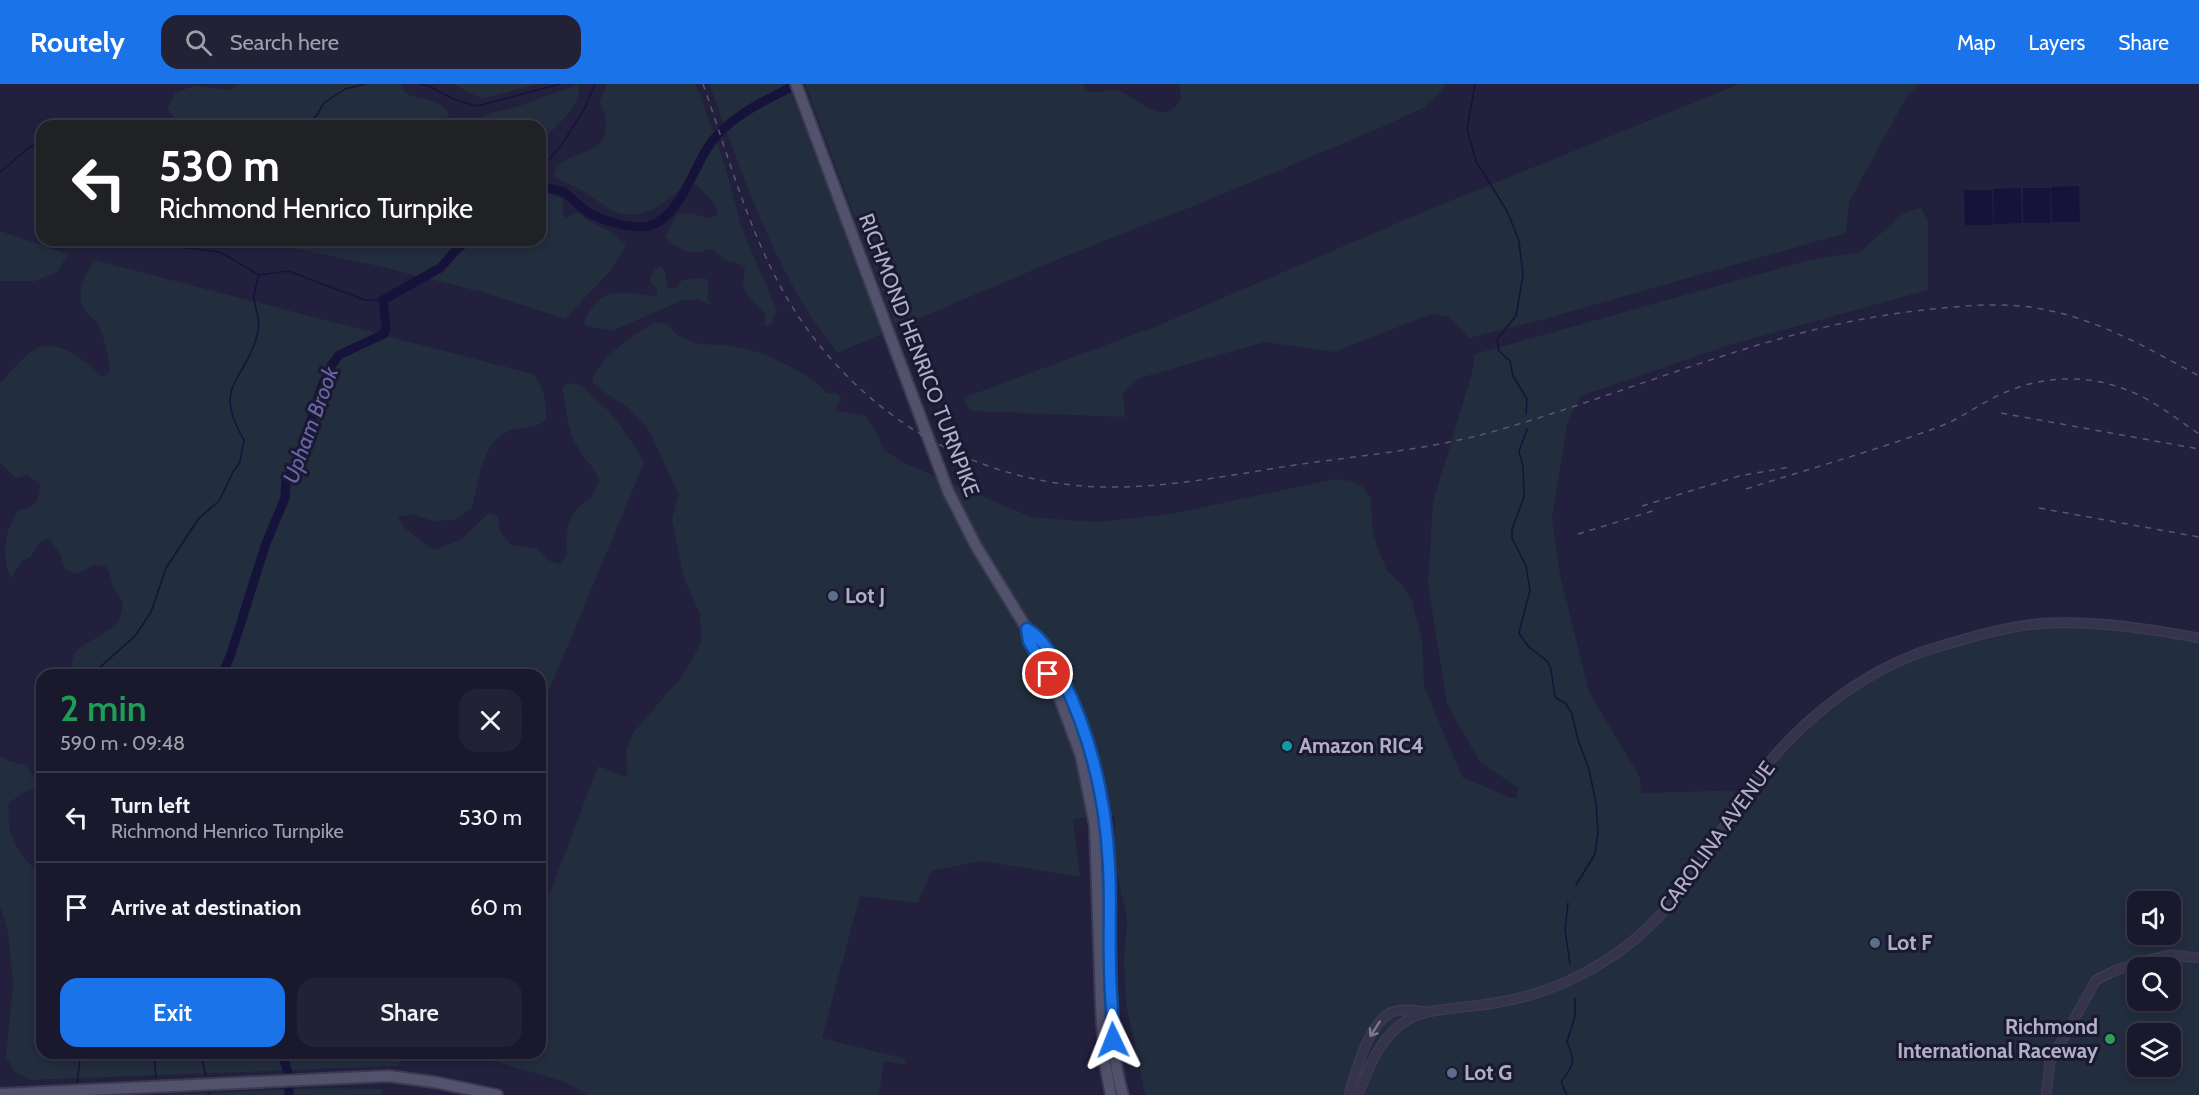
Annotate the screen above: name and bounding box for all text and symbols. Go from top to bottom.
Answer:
search box [161,15,581,69]
text: Routely [30,25,125,59]
icon: search [182,26,215,59]
text: Search here [230,29,339,56]
text: Map [1957,30,1996,55]
text: Layers [2029,30,2085,55]
text: Share [2118,30,2169,55]
text: 530 m [159,140,280,192]
icon: left [60,144,138,222]
text: Richmond Henrico Turnpike [159,192,473,225]
street label: RICHMOND HENRICO TURNPIKE [854,210,985,500]
water label: Upham Brook [277,363,344,487]
place label: Lot J [845,583,885,608]
marker: Lot J [826,589,840,603]
pin [1022,648,1073,699]
icon: arrive [1031,657,1064,690]
text: 2 min [60,686,147,730]
button: close [459,689,522,752]
text: 590 m · 09:48 [60,731,185,755]
place label: Amazon RIC4 [1299,733,1424,758]
marker: Amazon RIC4 [1280,739,1294,753]
street label: CAROLINA AVENUE [1653,756,1780,917]
text: Turn left [111,792,190,819]
icon: left [60,801,93,834]
text: 530 m [459,804,522,831]
text: Richmond Henrico Turnpike [111,819,344,843]
icon: arrive [60,891,93,924]
map controls [2127,891,2181,1077]
button: sound [2127,891,2181,945]
text: Arrive at destination [111,894,301,921]
text: 60 m [470,894,522,921]
place label: Lot F [1887,930,1932,955]
marker: Lot F [1868,936,1882,950]
button: search [2127,957,2181,1011]
button: Exit [60,978,285,1047]
button: Share [297,978,522,1047]
position arrow [1081,1008,1145,1072]
place label: Richmond International Raceway [1897,1014,2099,1063]
one-way arrow [1369,1020,1382,1037]
button: layers [2127,1023,2181,1077]
marker: Richmond International Raceway [2103,1032,2117,1046]
place label: Lot G [1464,1060,1512,1085]
marker: Lot G [1445,1066,1459,1080]

